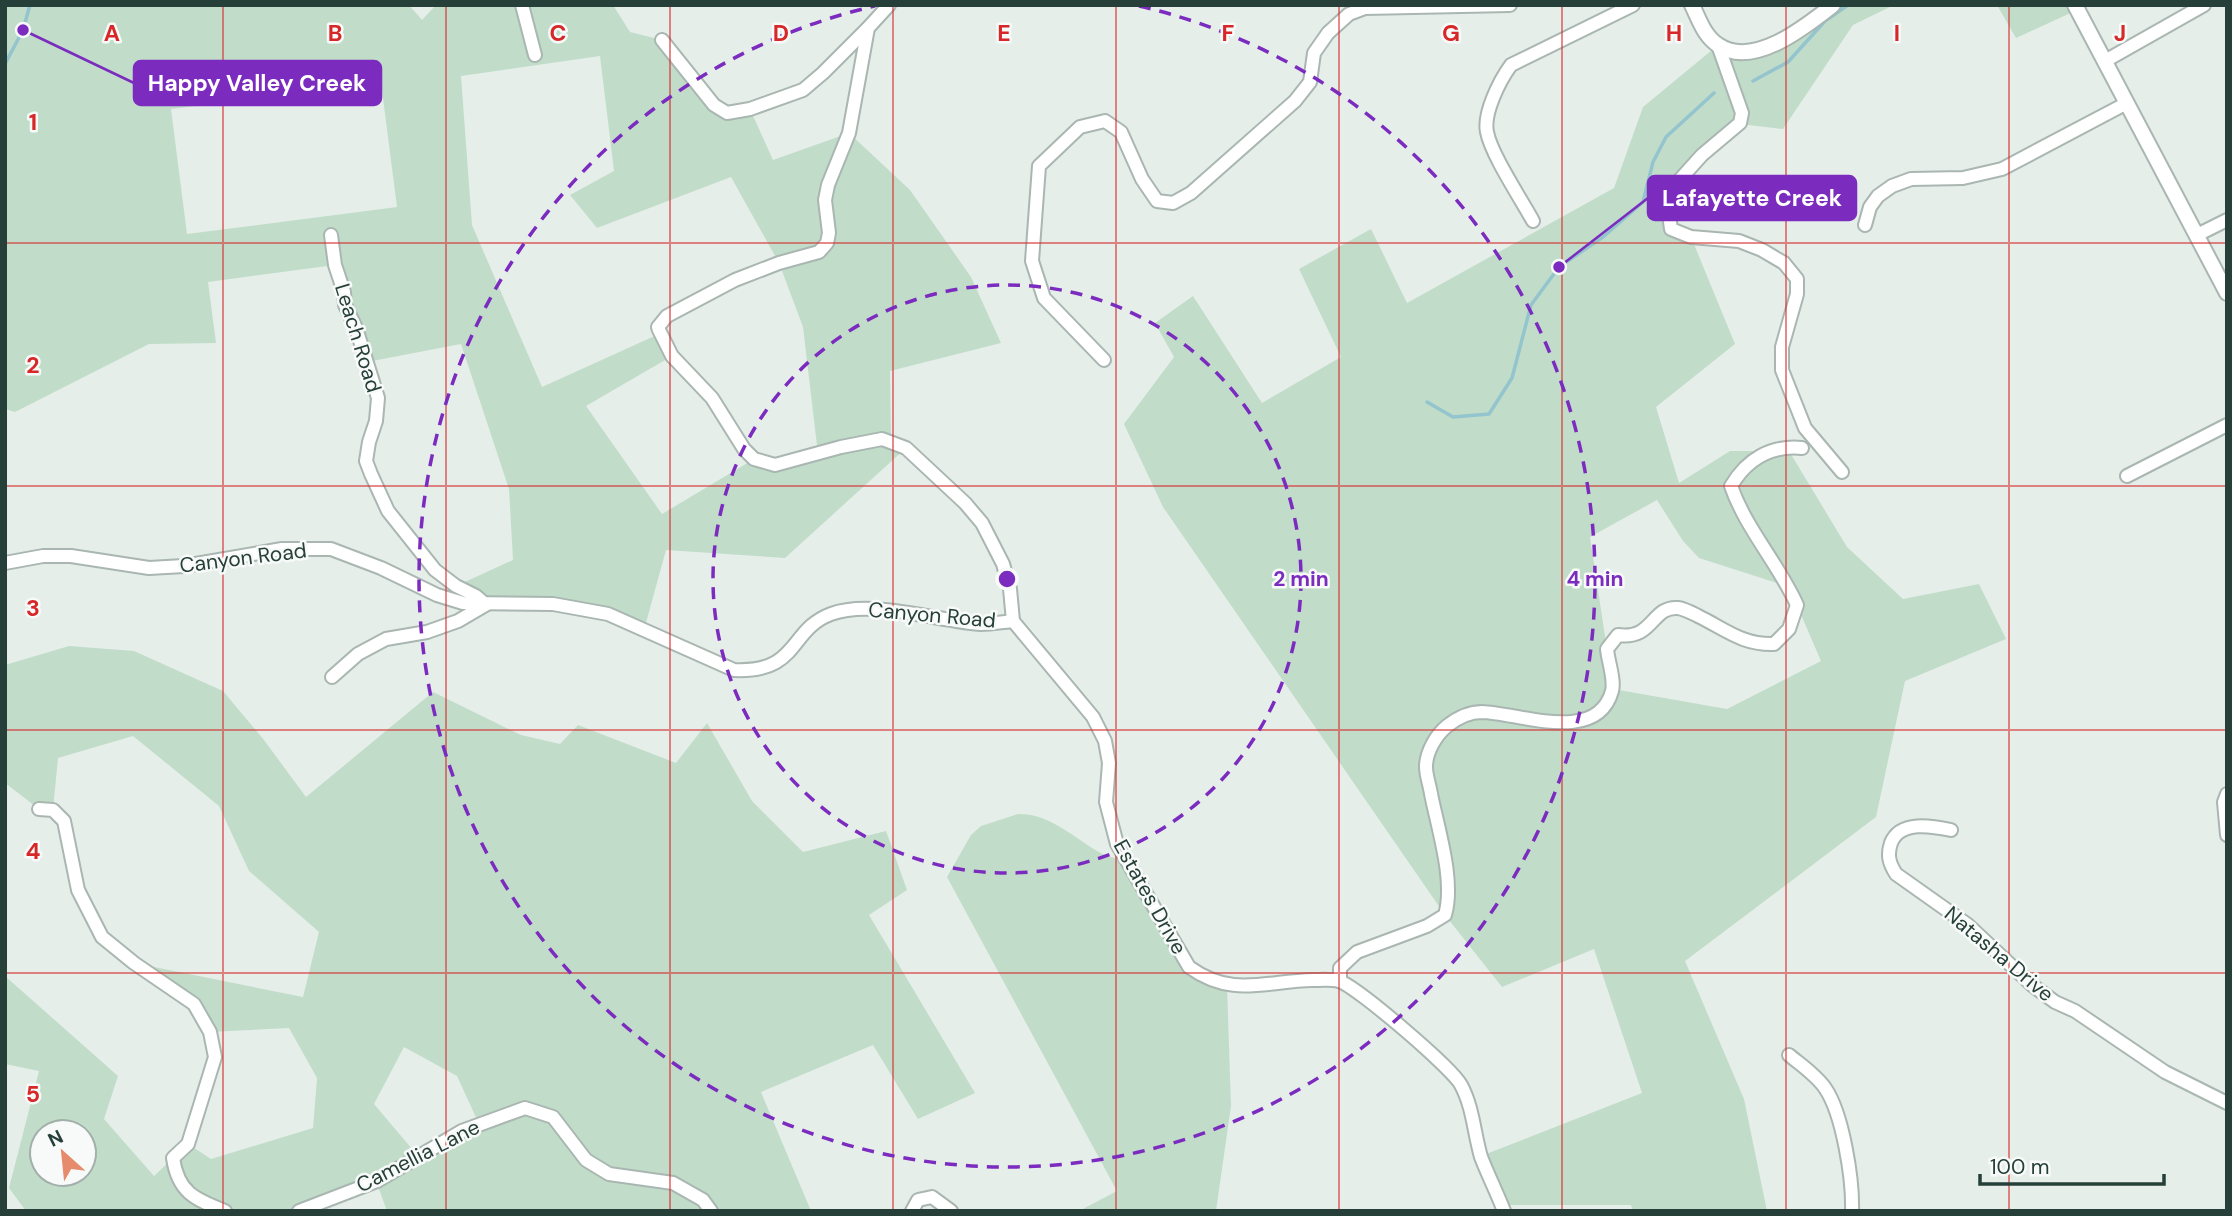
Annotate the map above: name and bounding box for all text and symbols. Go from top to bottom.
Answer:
text: A [104,18,120,48]
text: B [328,18,342,48]
text: C [550,18,566,48]
text: D [773,18,789,48]
text: E [997,18,1011,48]
text: F [1222,18,1235,48]
text: G [1442,18,1460,48]
text: H [1666,18,1682,48]
text: I [1894,18,1900,48]
text: J [2114,18,2126,48]
callout: Happy Valley Creek [134,61,381,105]
text: Happy Valley Creek [148,68,366,98]
text: 1 [29,107,37,137]
callout: Lafayette Creek [1648,176,1856,220]
text: Lafayette Creek [1662,183,1842,213]
street label: Leach Road [328,280,388,396]
text: 2 [26,350,40,380]
street label: Canyon Road [178,536,308,580]
text: 2 min [1273,565,1329,593]
text: 4 min [1566,565,1624,593]
centre of rings [995,567,1019,591]
text: 3 [26,593,40,623]
street label: Canyon Road [867,595,997,635]
street label: Estates Drive [1107,835,1193,959]
text: 4 [26,836,41,866]
street label: Natasha Drive [1938,900,2060,1008]
text: 5 [26,1079,40,1109]
street label: Camellia Lane [351,1113,485,1199]
north arrow [28,1118,98,1188]
text: N [44,1124,67,1153]
scale bar [1980,1142,2164,1186]
text: 100 m [1990,1153,2050,1181]

